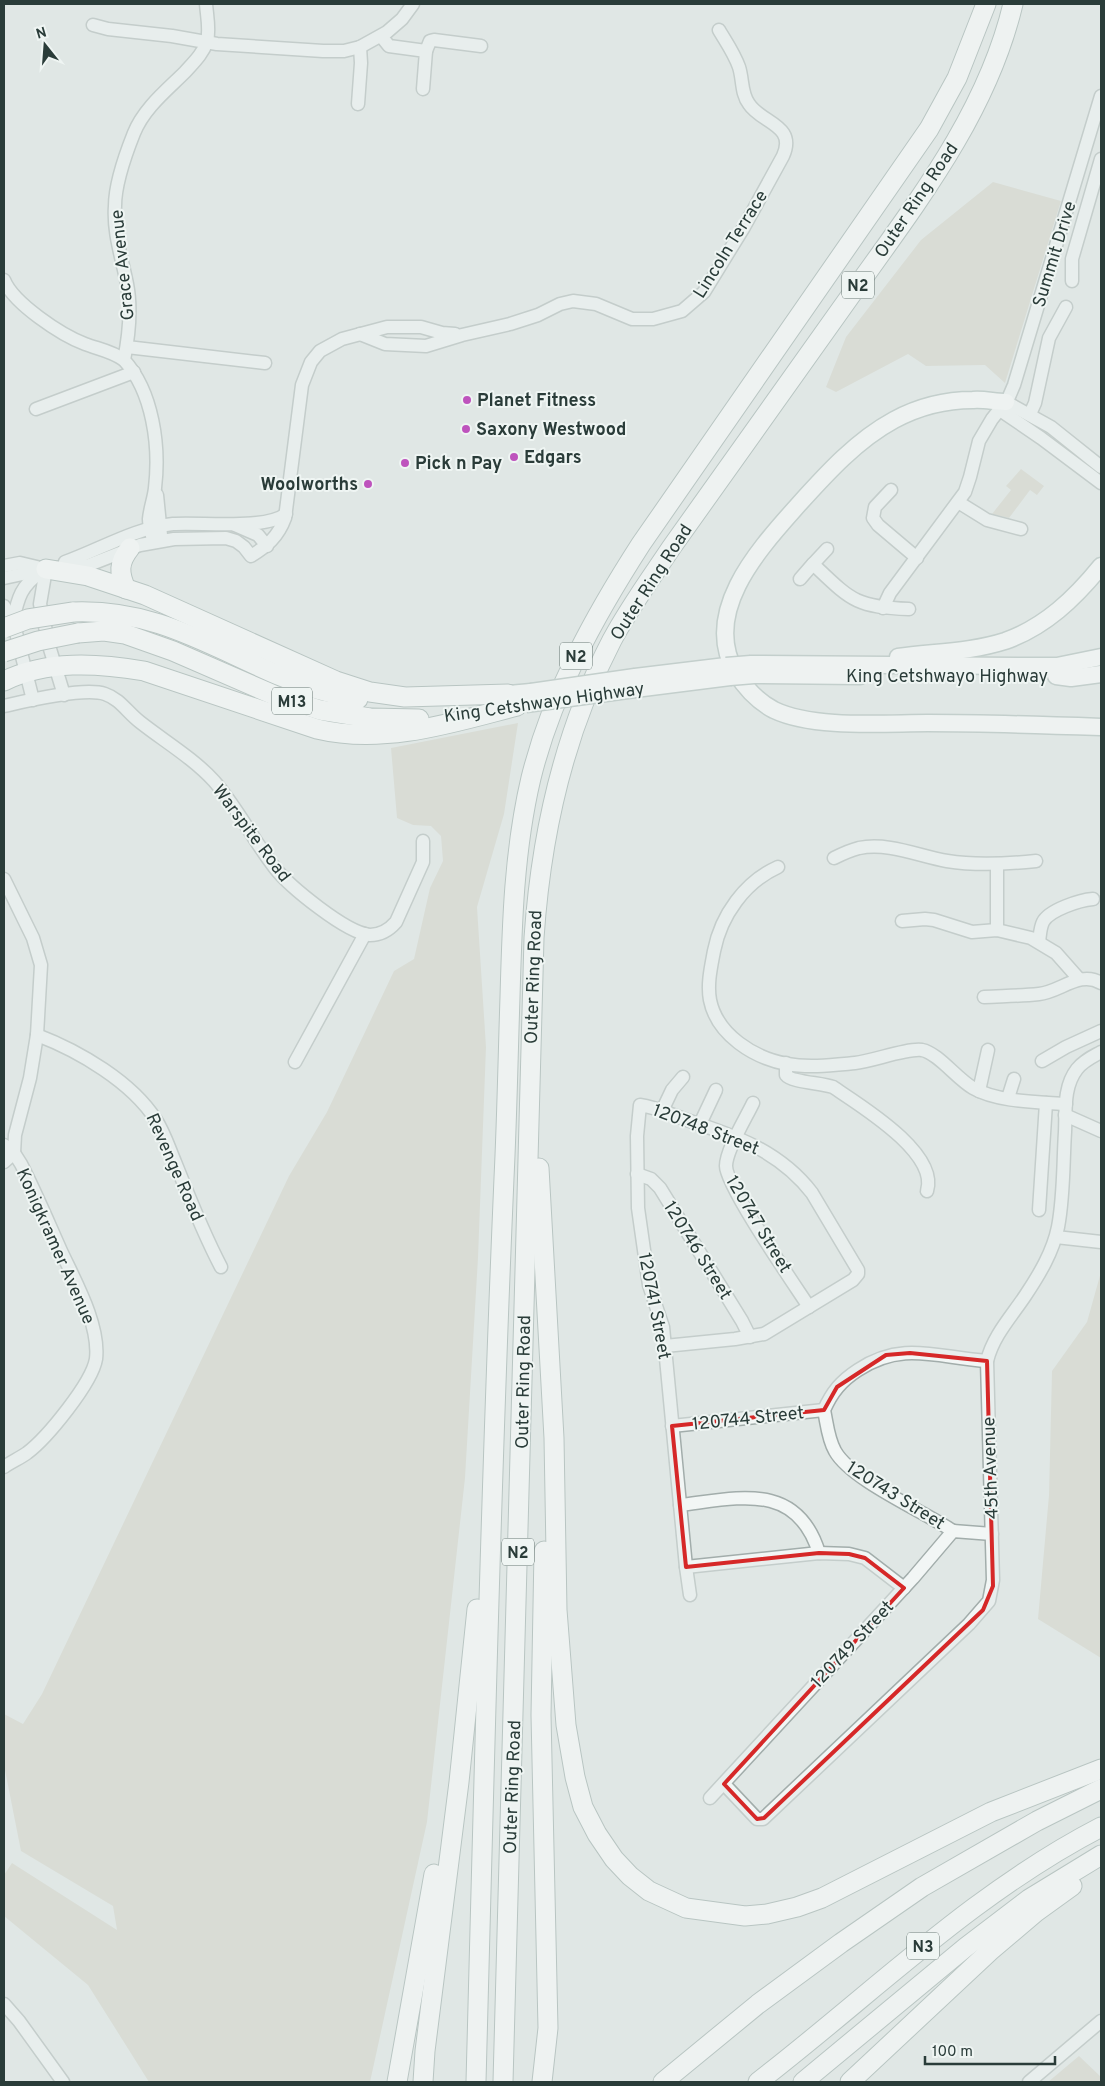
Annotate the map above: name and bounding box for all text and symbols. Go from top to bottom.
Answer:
north arrow [20,20,70,70]
text: N [34,24,49,44]
street label: Outer Ring Road [870,139,964,263]
street label: Lincoln Terrace [689,186,774,303]
street label: Summit Drive [1028,198,1083,310]
street label: Grace Avenue [106,208,141,321]
road number: N2 [842,272,874,298]
place label: Planet Fitness [477,390,596,413]
marker: Planet Fitness [461,394,473,406]
place label: Saxony Westwood [476,419,626,442]
marker: Saxony Westwood [460,423,472,435]
place label: Edgars [524,447,582,470]
marker: Edgars [508,451,520,463]
place label: Pick n Pay [415,453,502,476]
marker: Pick n Pay [399,457,411,469]
place label: Woolworths [261,474,358,497]
marker: Woolworths [362,478,374,490]
street label: Outer Ring Road [606,520,698,645]
road number: N2 [560,642,592,669]
street label: King Cetshwayo Highway [846,666,1048,689]
street label: King Cetshwayo Highway [442,678,646,729]
road number: M13 [272,688,312,714]
street label: Warspite Road [207,780,295,887]
street label: Outer Ring Road [521,910,548,1044]
street label: 120748 Street [649,1100,762,1161]
street label: Revenge Road [140,1110,208,1225]
street label: Konigkramer Avenue [10,1165,99,1328]
street label: 120747 Street [720,1172,796,1278]
street label: 120746 Street [657,1197,736,1304]
street label: 120741 Street [632,1251,675,1362]
street label: Outer Ring Road [512,1315,537,1449]
street label: 120744 Street [691,1402,805,1437]
street label: 45th Avenue [978,1416,1005,1520]
street label: 120743 Street [842,1457,949,1536]
road number: N2 [502,1538,534,1565]
street label: 120749 Street [807,1596,900,1694]
street label: Outer Ring Road [500,1720,527,1854]
road number: N3 [907,1932,939,1960]
scale bar [925,2034,1055,2066]
text: 100 m [932,2043,973,2062]

